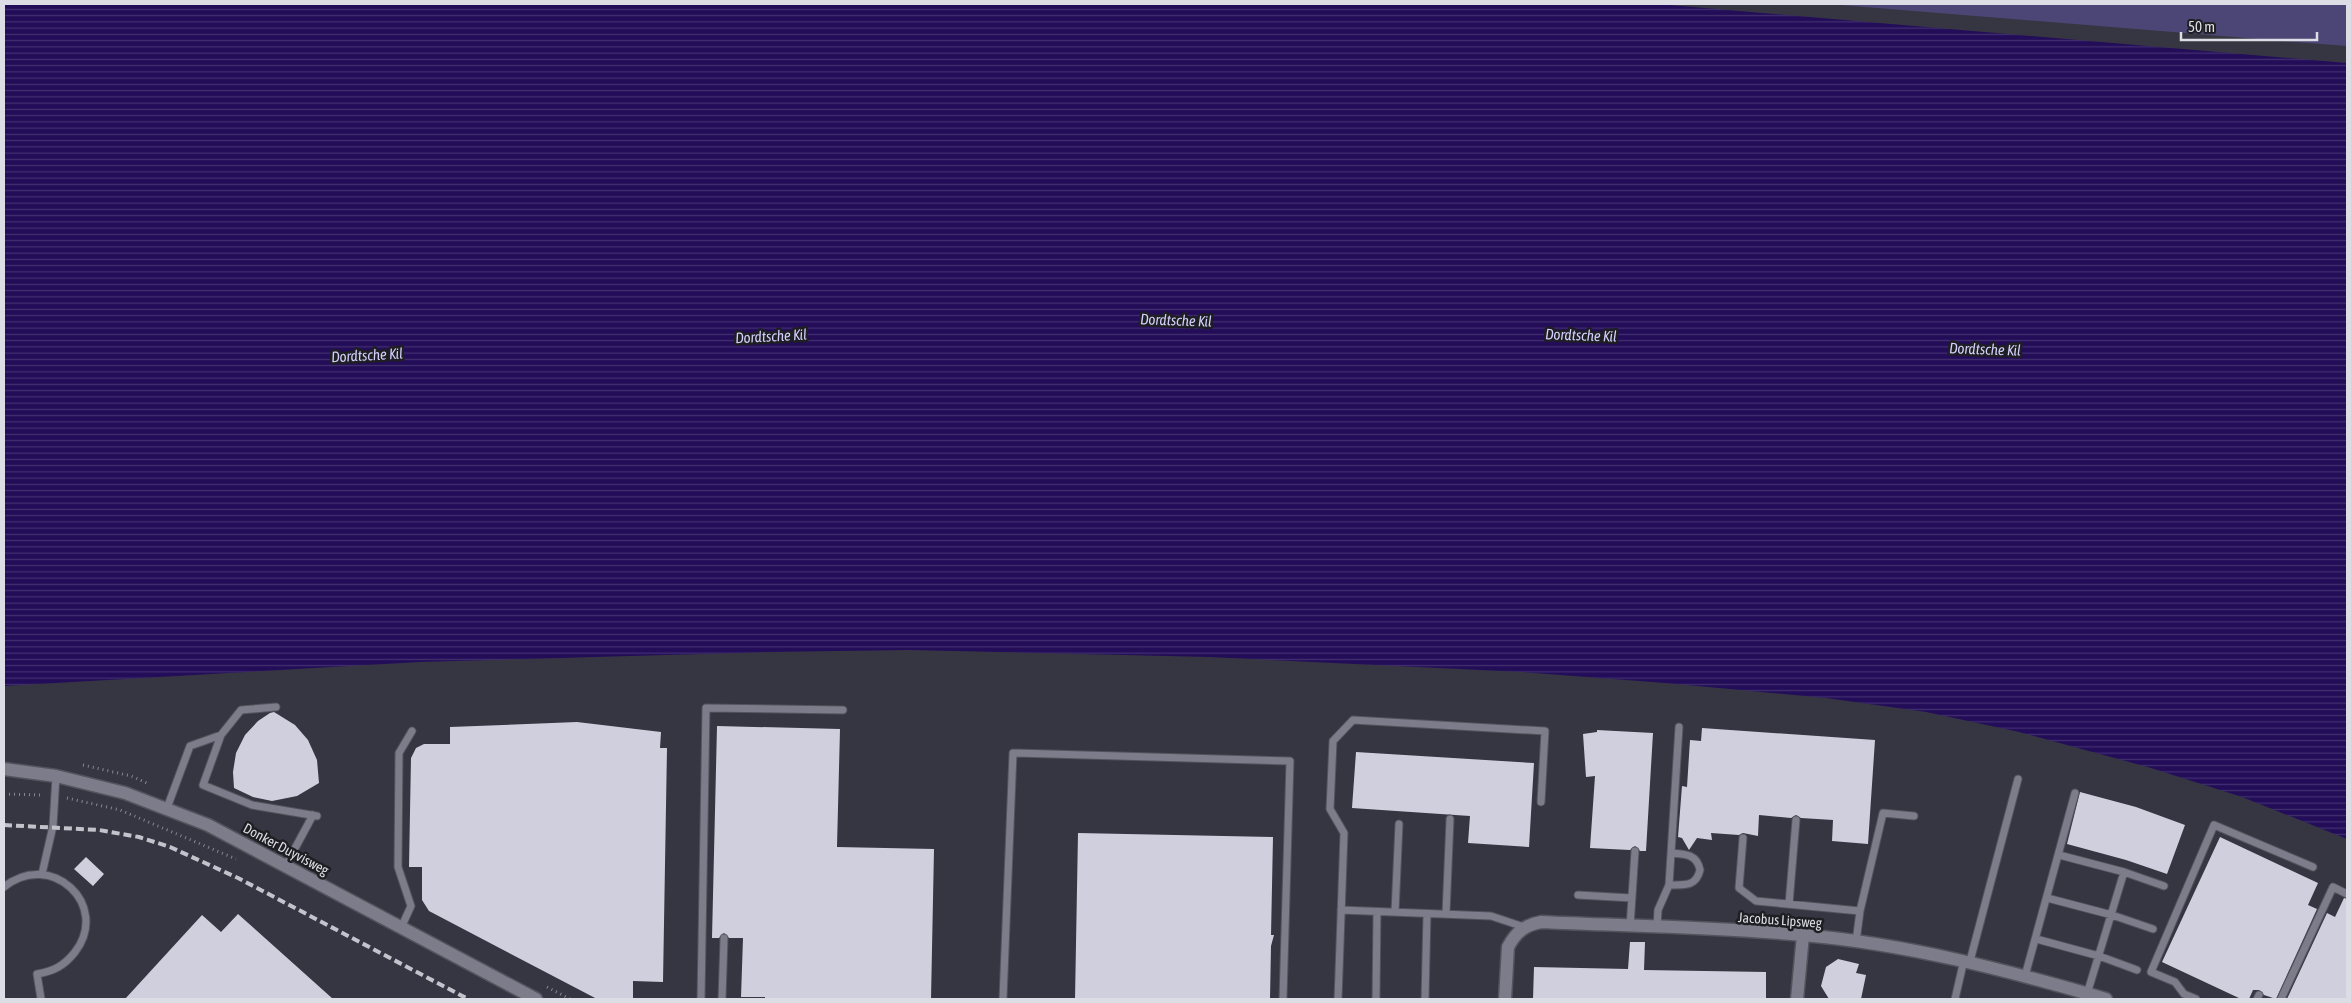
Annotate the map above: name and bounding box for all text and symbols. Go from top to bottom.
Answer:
scale bar [2181,10,2317,42]
text: 50 m [2188,18,2215,35]
water label: Dordtsche Kil [1140,310,1212,330]
water label: Dordtsche Kil [1545,325,1617,345]
water label: Dordtsche Kil [735,326,807,346]
water label: Dordtsche Kil [1949,339,2021,359]
water label: Dordtsche Kil [331,345,403,365]
street label: Donker Duyvisweg [241,820,331,878]
street label: Jacobus Lipsweg [1738,909,1822,931]

